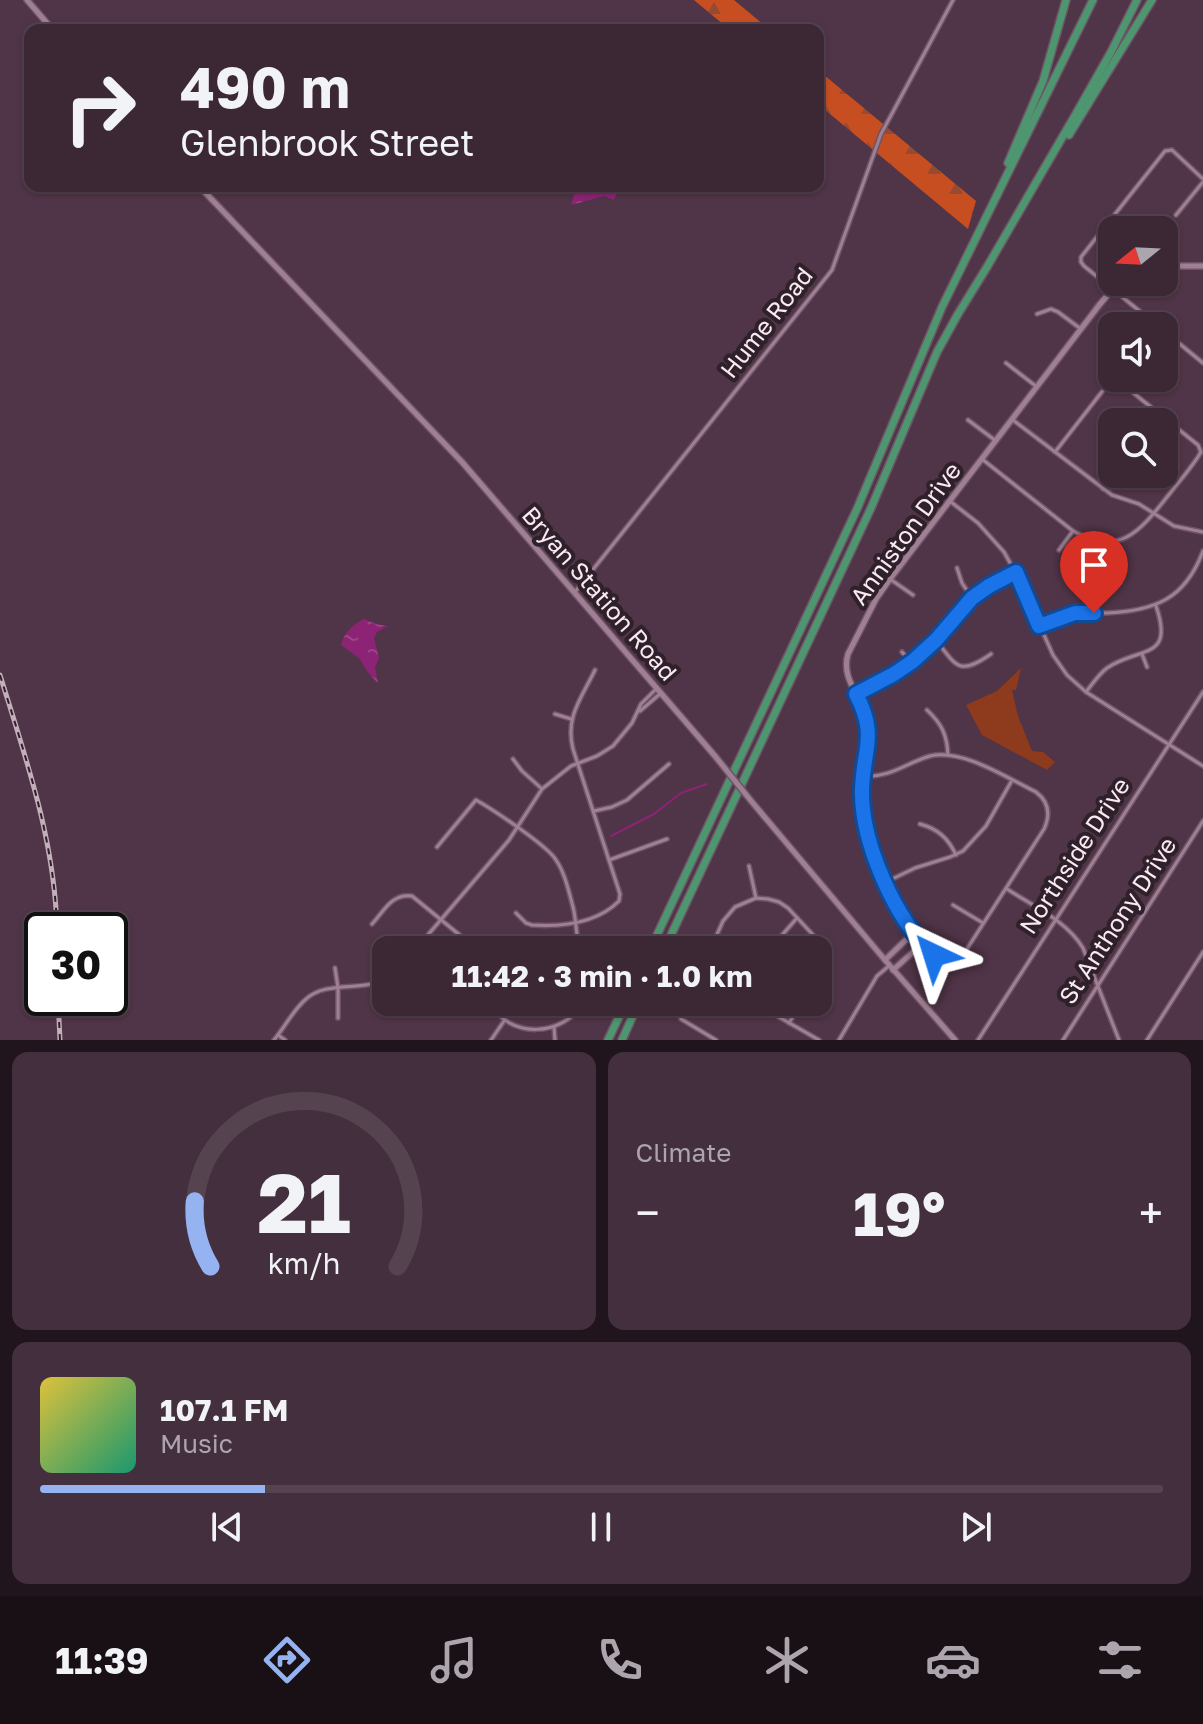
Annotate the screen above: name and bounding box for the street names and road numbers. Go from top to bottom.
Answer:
street label: Hume Road [714,261,818,383]
street label: Anniston Drive [843,456,966,610]
street label: Bryan Station Road [517,500,684,686]
street label: Northside Drive [1013,772,1135,939]
street label: St Anthony Drive [1052,831,1181,1009]

